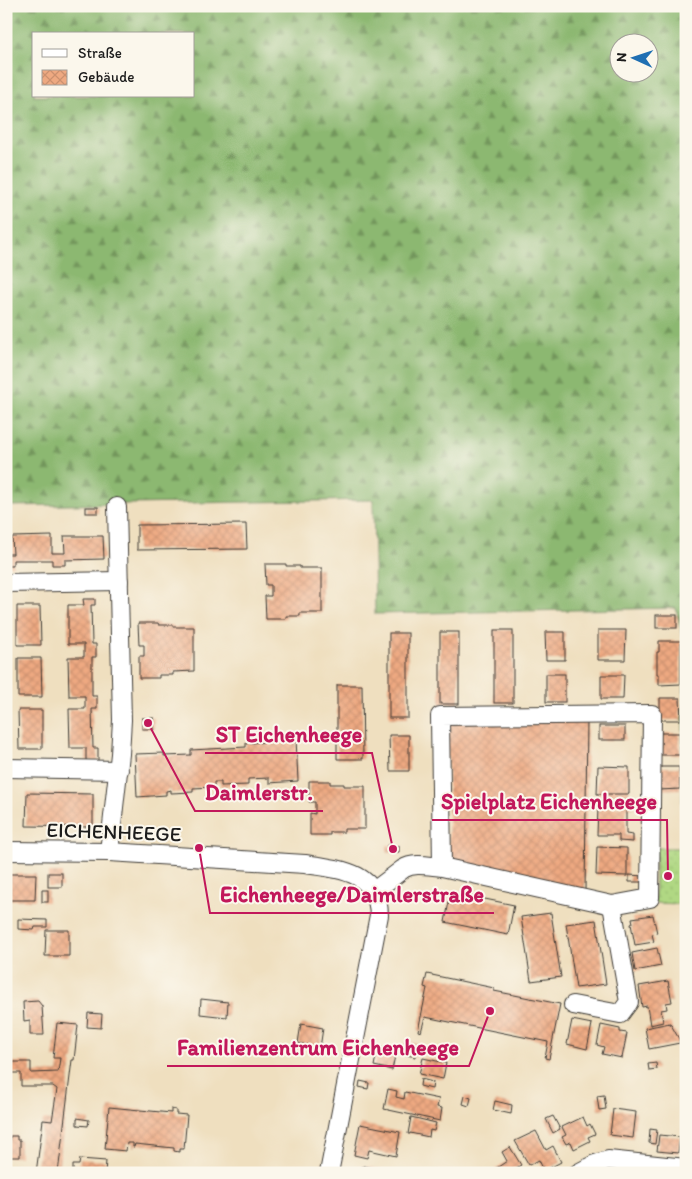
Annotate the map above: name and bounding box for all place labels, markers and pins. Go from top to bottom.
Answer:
callout: ST Eichenheege [205,716,372,753]
callout: Daimlerstr. [195,774,323,811]
callout: Spielplatz Eichenheege [432,783,667,820]
callout: Eichenheege/Daimlerstraße [210,876,494,913]
callout: Familienzentrum Eichenheege [167,1029,469,1066]

